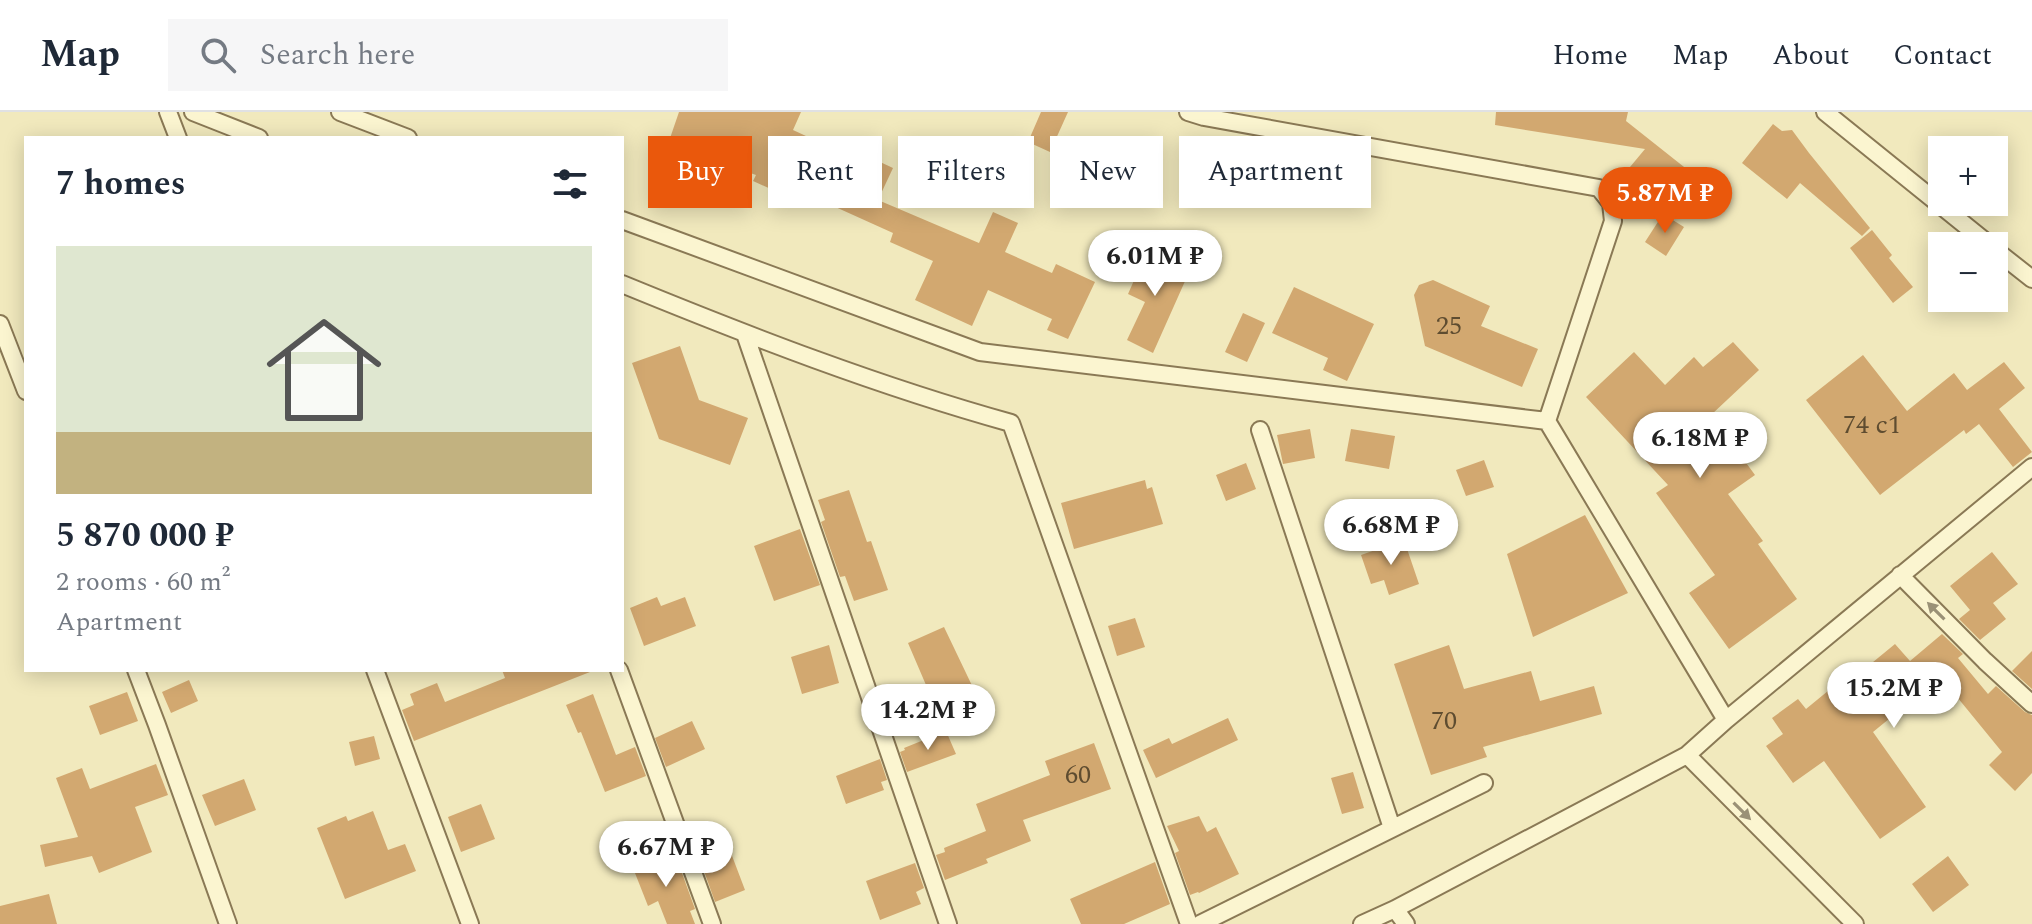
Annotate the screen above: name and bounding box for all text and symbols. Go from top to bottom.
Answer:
search box [168,19,728,91]
text: Map [40,26,120,84]
text: Search here [260,32,415,78]
icon: search [196,33,240,77]
text: Home [1552,34,1628,77]
text: Map [1672,34,1728,77]
text: About [1772,34,1849,77]
text: Contact [1893,34,1992,77]
chip: Buy [648,136,752,208]
chip: Rent [768,136,882,208]
chip: Filters [898,136,1034,208]
chip: New [1050,136,1163,208]
chip: Apartment [1179,136,1371,208]
map controls [1928,136,2008,312]
button: + [1928,136,2008,216]
text: 7 homes [56,158,186,210]
icon: filters [548,162,592,206]
pin: 5.87M ₽ [1591,167,1739,235]
text: 5.87M ₽ [1616,173,1714,213]
pin: 6.01M ₽ [1081,230,1229,298]
button: − [1928,232,2008,312]
text: 6.01M ₽ [1106,236,1204,276]
icon: home [252,298,396,442]
house number: 25 [1436,306,1462,346]
house number: 74 с1 [1843,405,1901,445]
pin: 6.18M ₽ [1626,412,1774,480]
text: 6.18M ₽ [1651,418,1749,458]
pin: 6.68M ₽ [1317,499,1465,567]
text: 6.68M ₽ [1342,505,1440,545]
text: 5 870 000 ₽ [56,510,234,562]
text: 2 rooms · 60 m² [56,562,230,602]
text: Apartment [56,602,182,642]
one-way arrow [1926,602,1945,621]
pin: 15.2M ₽ [1820,662,1968,730]
text: 15.2M ₽ [1845,668,1943,708]
pin: 14.2M ₽ [854,684,1002,752]
text: 14.2M ₽ [879,690,977,730]
house number: 70 [1431,701,1457,741]
house number: 60 [1065,755,1091,795]
one-way arrow [1732,801,1751,820]
pin: 6.67M ₽ [592,821,740,889]
text: 6.67M ₽ [617,827,715,867]

